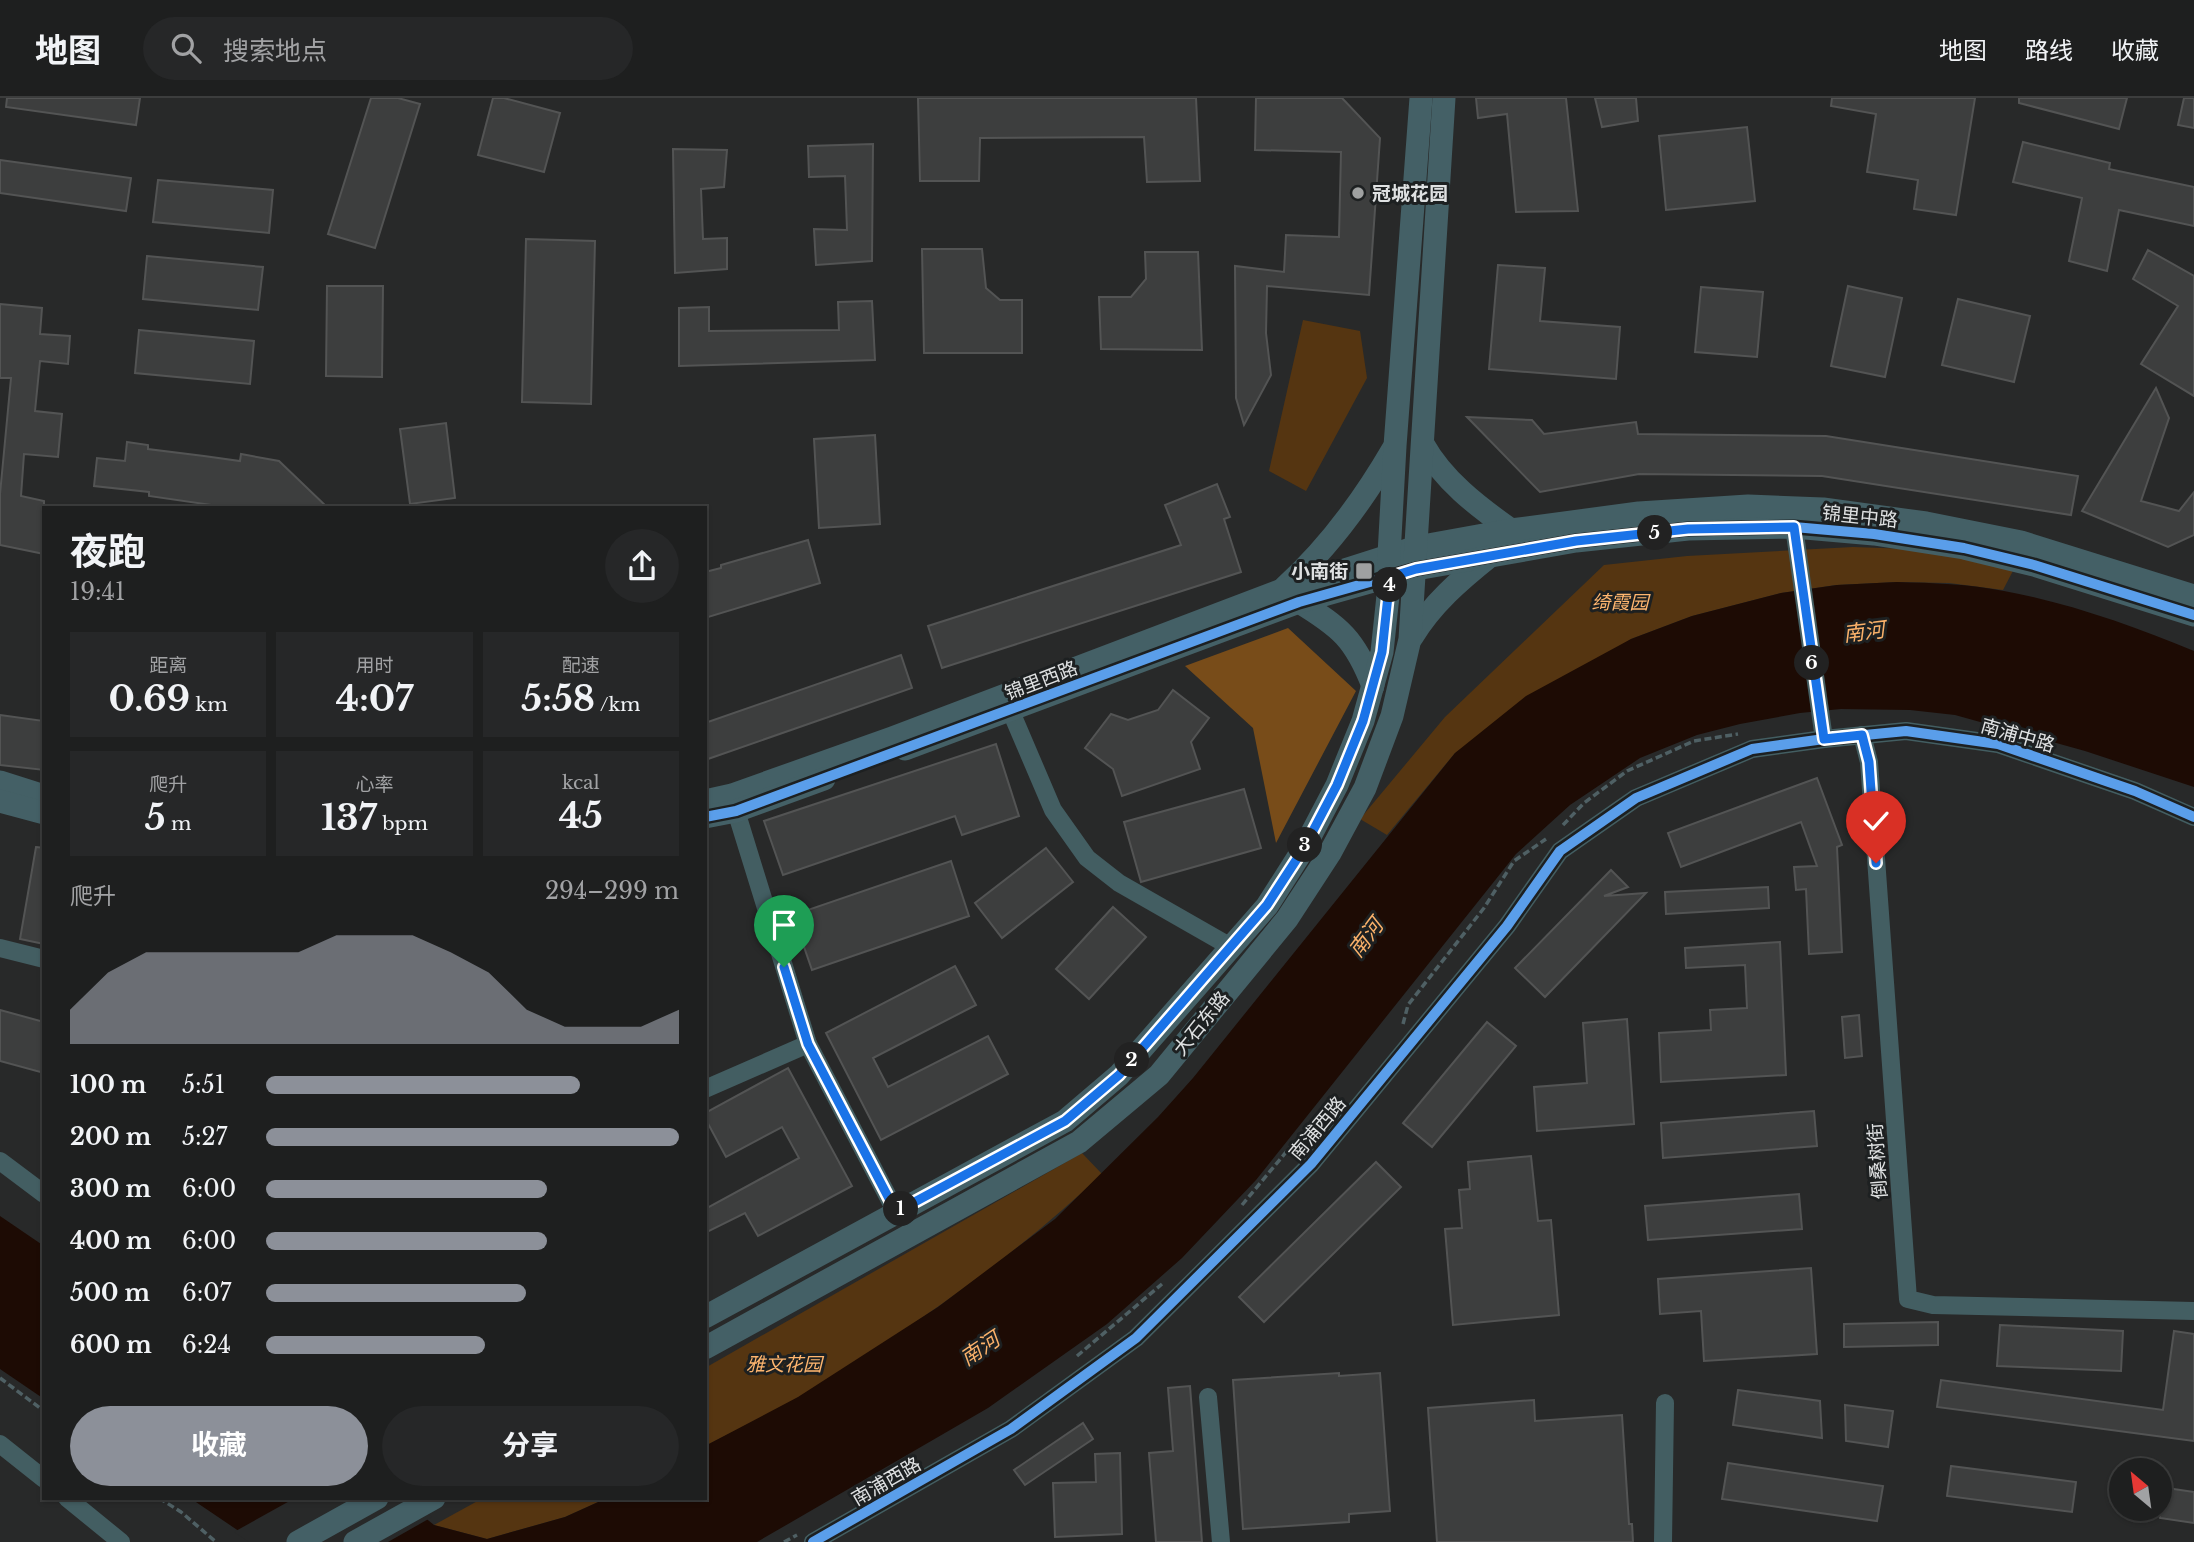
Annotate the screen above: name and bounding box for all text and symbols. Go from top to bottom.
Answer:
search box [143,17,633,80]
icon: search [167,29,205,67]
text: 地图 [35,30,101,71]
text: 搜索地点 [223,35,327,67]
text: 地图 [1939,36,1987,65]
text: 路线 [2025,36,2073,65]
text: 收藏 [2111,36,2159,65]
place label: 冠城花园 [1372,182,1448,205]
marker: 冠城花园 [1350,185,1366,201]
street label: 锦里中路 [1821,501,1899,532]
pin: 5 [1638,516,1672,550]
text: 5 [1649,521,1660,544]
text: 夜跑 [70,528,146,575]
button: share [605,529,679,603]
place label: 小南街 [1291,560,1348,583]
marker: 小南街 [1354,561,1374,581]
pin: 4 [1372,568,1408,602]
text: 4 [1383,573,1396,596]
text: 19:41 [70,578,125,606]
park label: 绮霞园 [1591,591,1651,614]
water label: 南河 [1842,616,1890,647]
pin: 6 [1794,646,1829,680]
text: 6 [1805,651,1818,674]
text: 距离 [149,654,187,677]
text: 用时 [355,654,394,677]
text: 配速 [562,654,600,677]
street label: 锦里西路 [1002,656,1081,705]
text: 0.69 [109,677,190,720]
text: 4:07 [336,677,413,720]
text: 5:58 [521,677,595,720]
text: km [190,693,228,716]
text: /km [595,693,641,716]
street label: 南浦中路 [1978,714,2058,757]
text: kcal [562,771,600,794]
text: 爬升 [149,773,187,796]
text: 心率 [355,773,394,796]
pin [1846,791,1906,863]
text: 45 [559,794,603,837]
text: 5 [145,796,166,839]
text: 137 [321,796,377,839]
icon: check [1857,802,1895,840]
text: m [166,812,192,835]
text: bpm [377,812,428,835]
pin: 3 [1288,828,1322,862]
text: 3 [1298,833,1311,856]
text: 294–299 m [545,877,679,905]
text: 爬升 [70,882,116,910]
pin [754,895,814,967]
icon: arrive [765,906,803,944]
water label: 南河 [1343,910,1391,963]
street label: 大石东路 [1169,987,1234,1060]
pin: 2 [1114,1042,1150,1077]
text: 2 [1125,1048,1138,1071]
text: 100 m [70,1071,146,1099]
text: 5:51 [182,1071,225,1099]
street label: 南浦西路 [1284,1092,1351,1165]
street label: 倒桑树街 [1863,1122,1892,1200]
text: 200 m [70,1123,151,1151]
text: 5:27 [182,1123,227,1151]
text: 300 m [70,1175,151,1203]
text: 6:00 [182,1175,236,1203]
pin: 1 [884,1192,918,1226]
text: 1 [896,1197,905,1220]
text: 400 m [70,1227,152,1255]
text: 6:00 [182,1227,236,1255]
text: 500 m [70,1279,150,1307]
text: 6:07 [182,1279,231,1307]
water label: 南河 [955,1324,1008,1372]
text: 600 m [70,1331,152,1359]
text: 6:24 [182,1331,231,1359]
park label: 雅文花园 [746,1353,825,1376]
button: 收藏 [70,1406,368,1486]
button: 分享 [382,1406,679,1486]
street label: 南浦西路 [848,1452,925,1510]
north arrow [2109,1458,2172,1521]
map controls [2109,1458,2172,1521]

